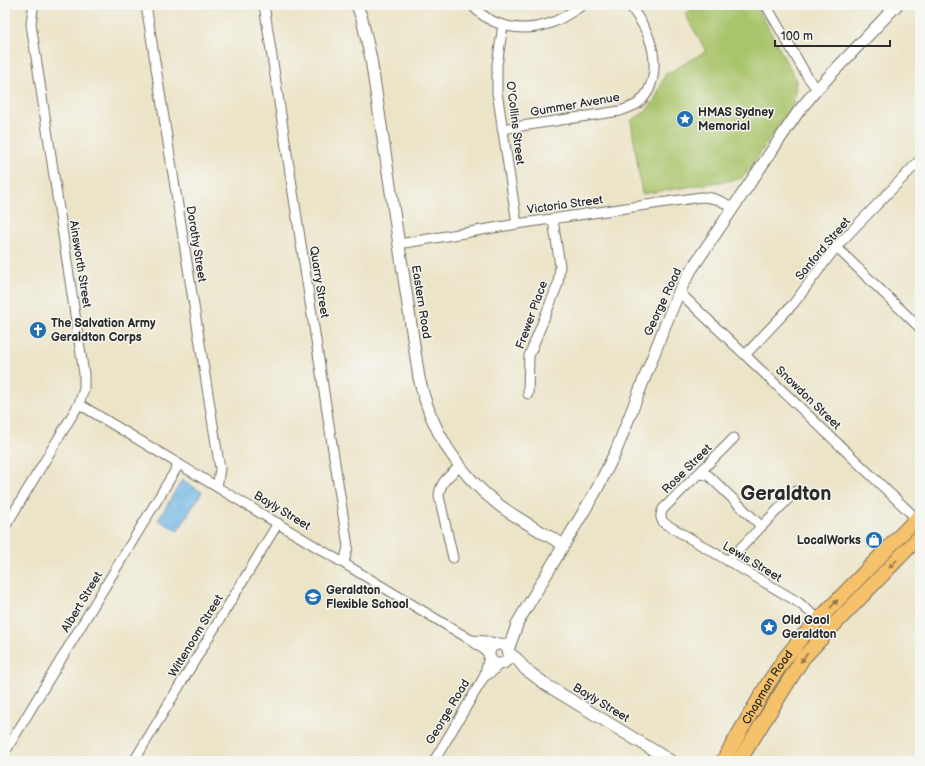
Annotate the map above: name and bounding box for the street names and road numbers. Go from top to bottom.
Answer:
street label: O'Collins Street [502,80,528,166]
street label: Gummer Avenue [529,90,621,120]
street label: Victoria Street [526,192,604,218]
street label: Dorothy Street [183,205,209,284]
street label: Sanford Street [792,214,854,284]
street label: Ainsworth Street [66,219,94,309]
street label: Quarry Street [306,245,332,319]
street label: Eastern Road [408,264,434,340]
street label: George Road [641,265,685,338]
street label: Frewer Place [513,279,551,351]
street label: Snowdon Street [772,363,844,433]
street label: Rose Street [659,441,715,497]
street label: Bayly Street [251,488,313,534]
street label: Lewis Street [720,538,785,586]
street label: Albert Street [58,569,106,635]
street label: Wittenoom Street [165,592,227,680]
street label: Chapman Road [738,647,796,727]
street label: George Road [423,677,473,747]
street label: Bayly Street [570,680,632,726]

